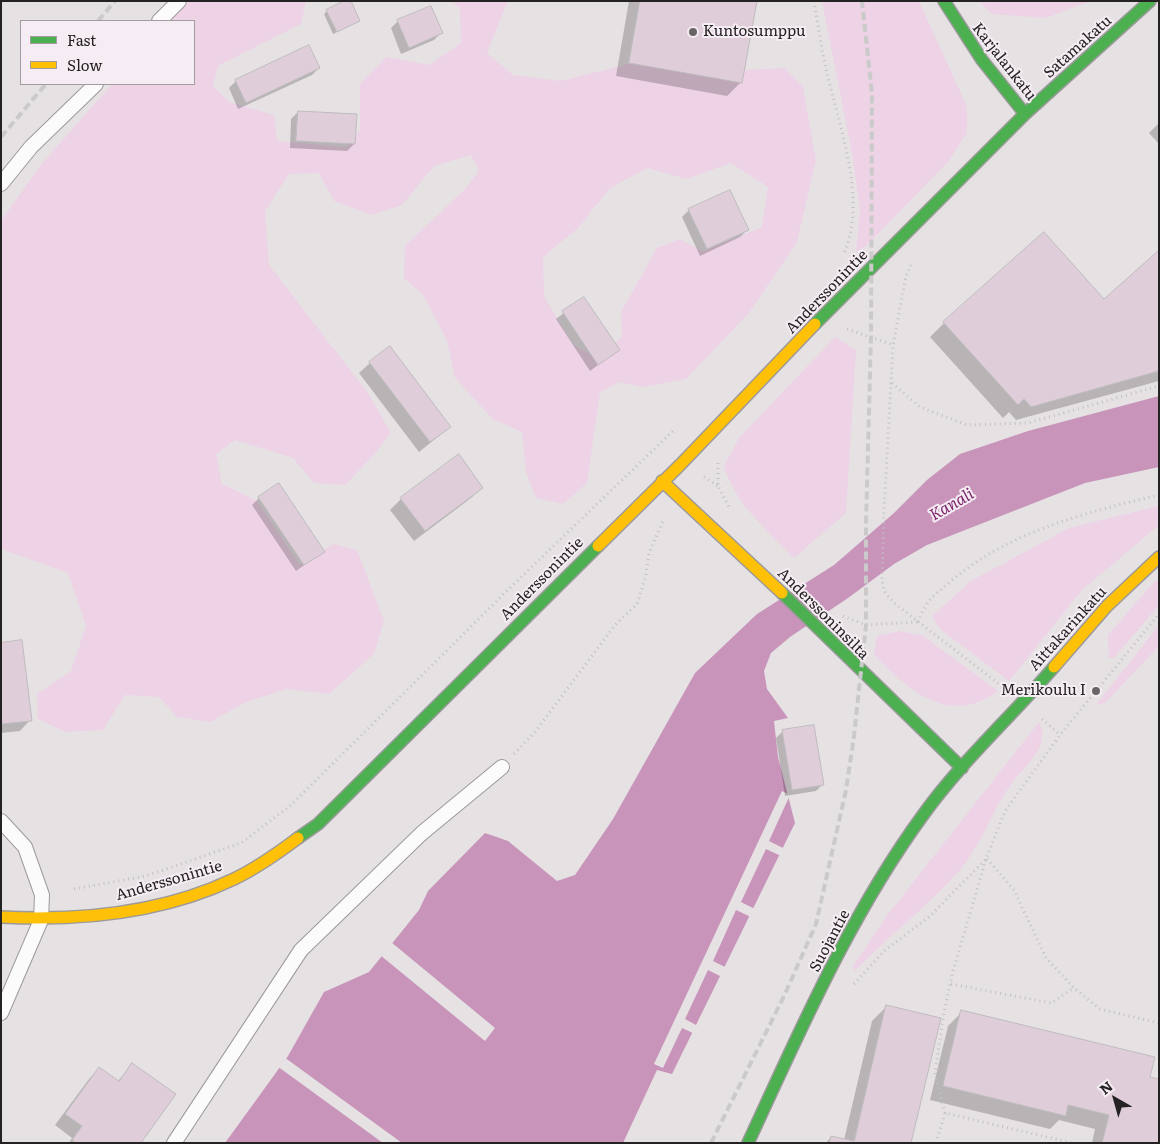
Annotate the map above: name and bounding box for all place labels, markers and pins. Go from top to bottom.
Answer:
place label: Kuntosumppu [703,23,806,41]
marker: Kuntosumppu [687,26,699,38]
place label: Merikoulu I [1001,682,1086,700]
marker: Merikoulu I [1090,685,1102,697]

